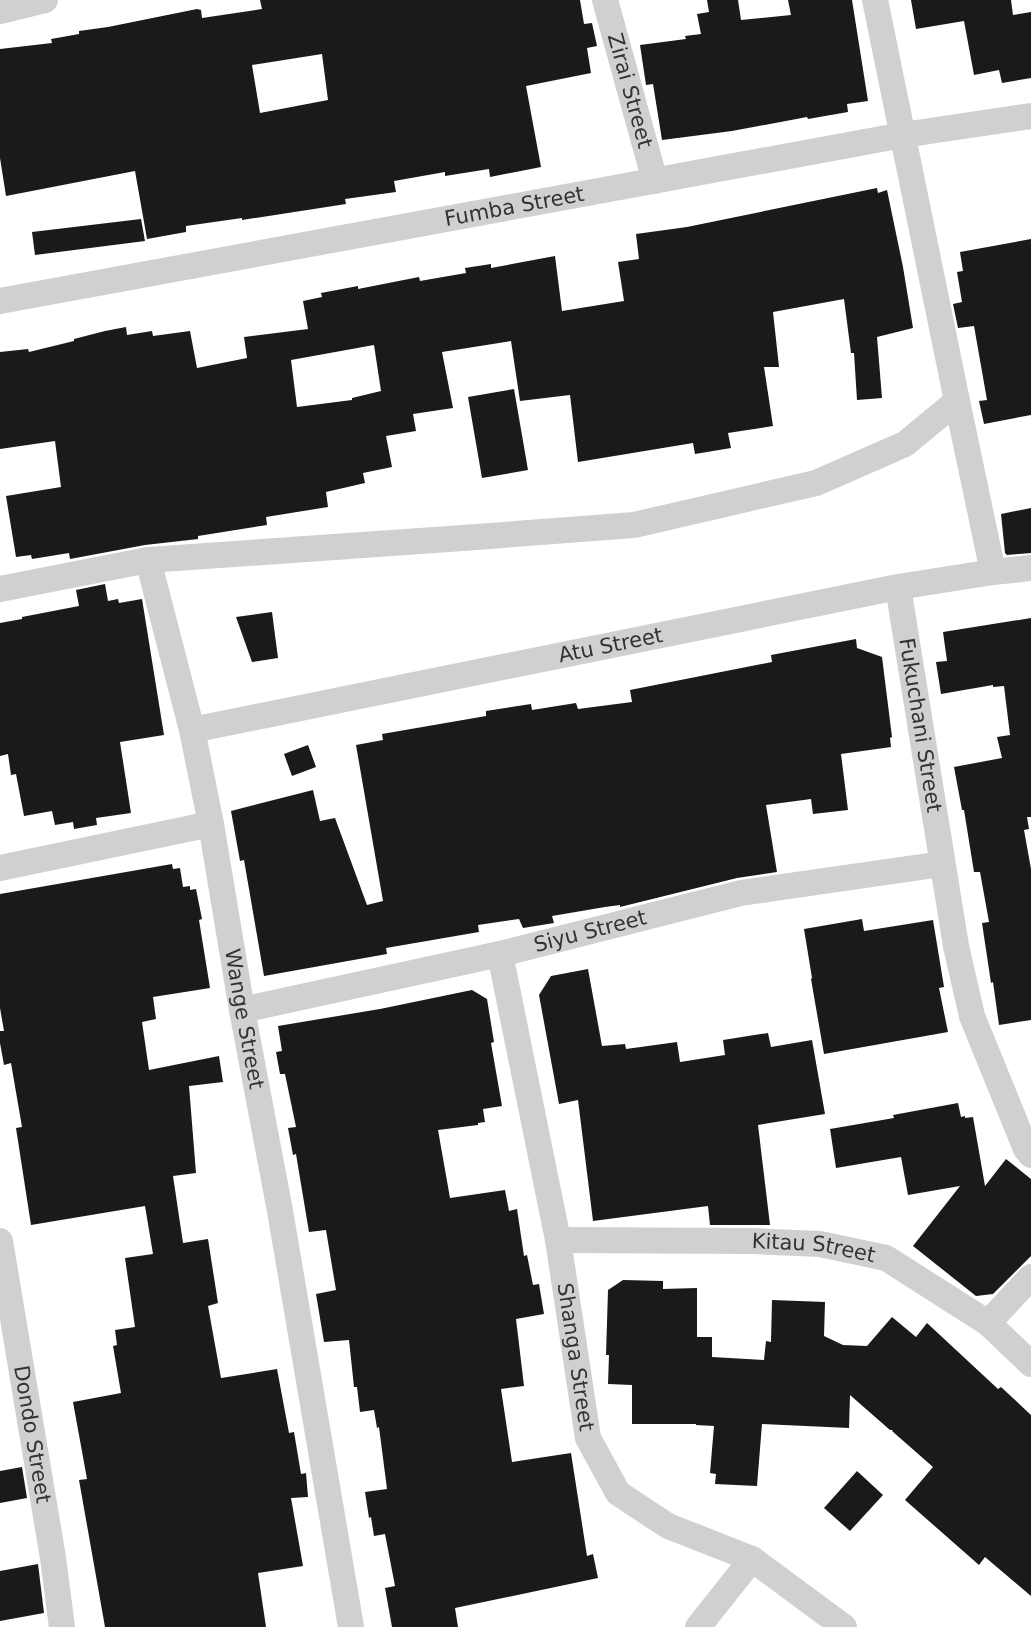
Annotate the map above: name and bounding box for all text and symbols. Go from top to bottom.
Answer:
street label: Zirai Street [603,30,657,151]
street label: Fumba Street [443,182,586,231]
street label: Atu Street [556,623,665,668]
street label: Fukuchani Street [894,636,946,814]
street label: Siyu Street [531,905,649,957]
street label: Wange Street [220,947,269,1091]
street label: Kitau Street [751,1229,877,1267]
street label: Shanga Street [553,1281,599,1433]
street label: Dondo Street [9,1364,56,1505]

